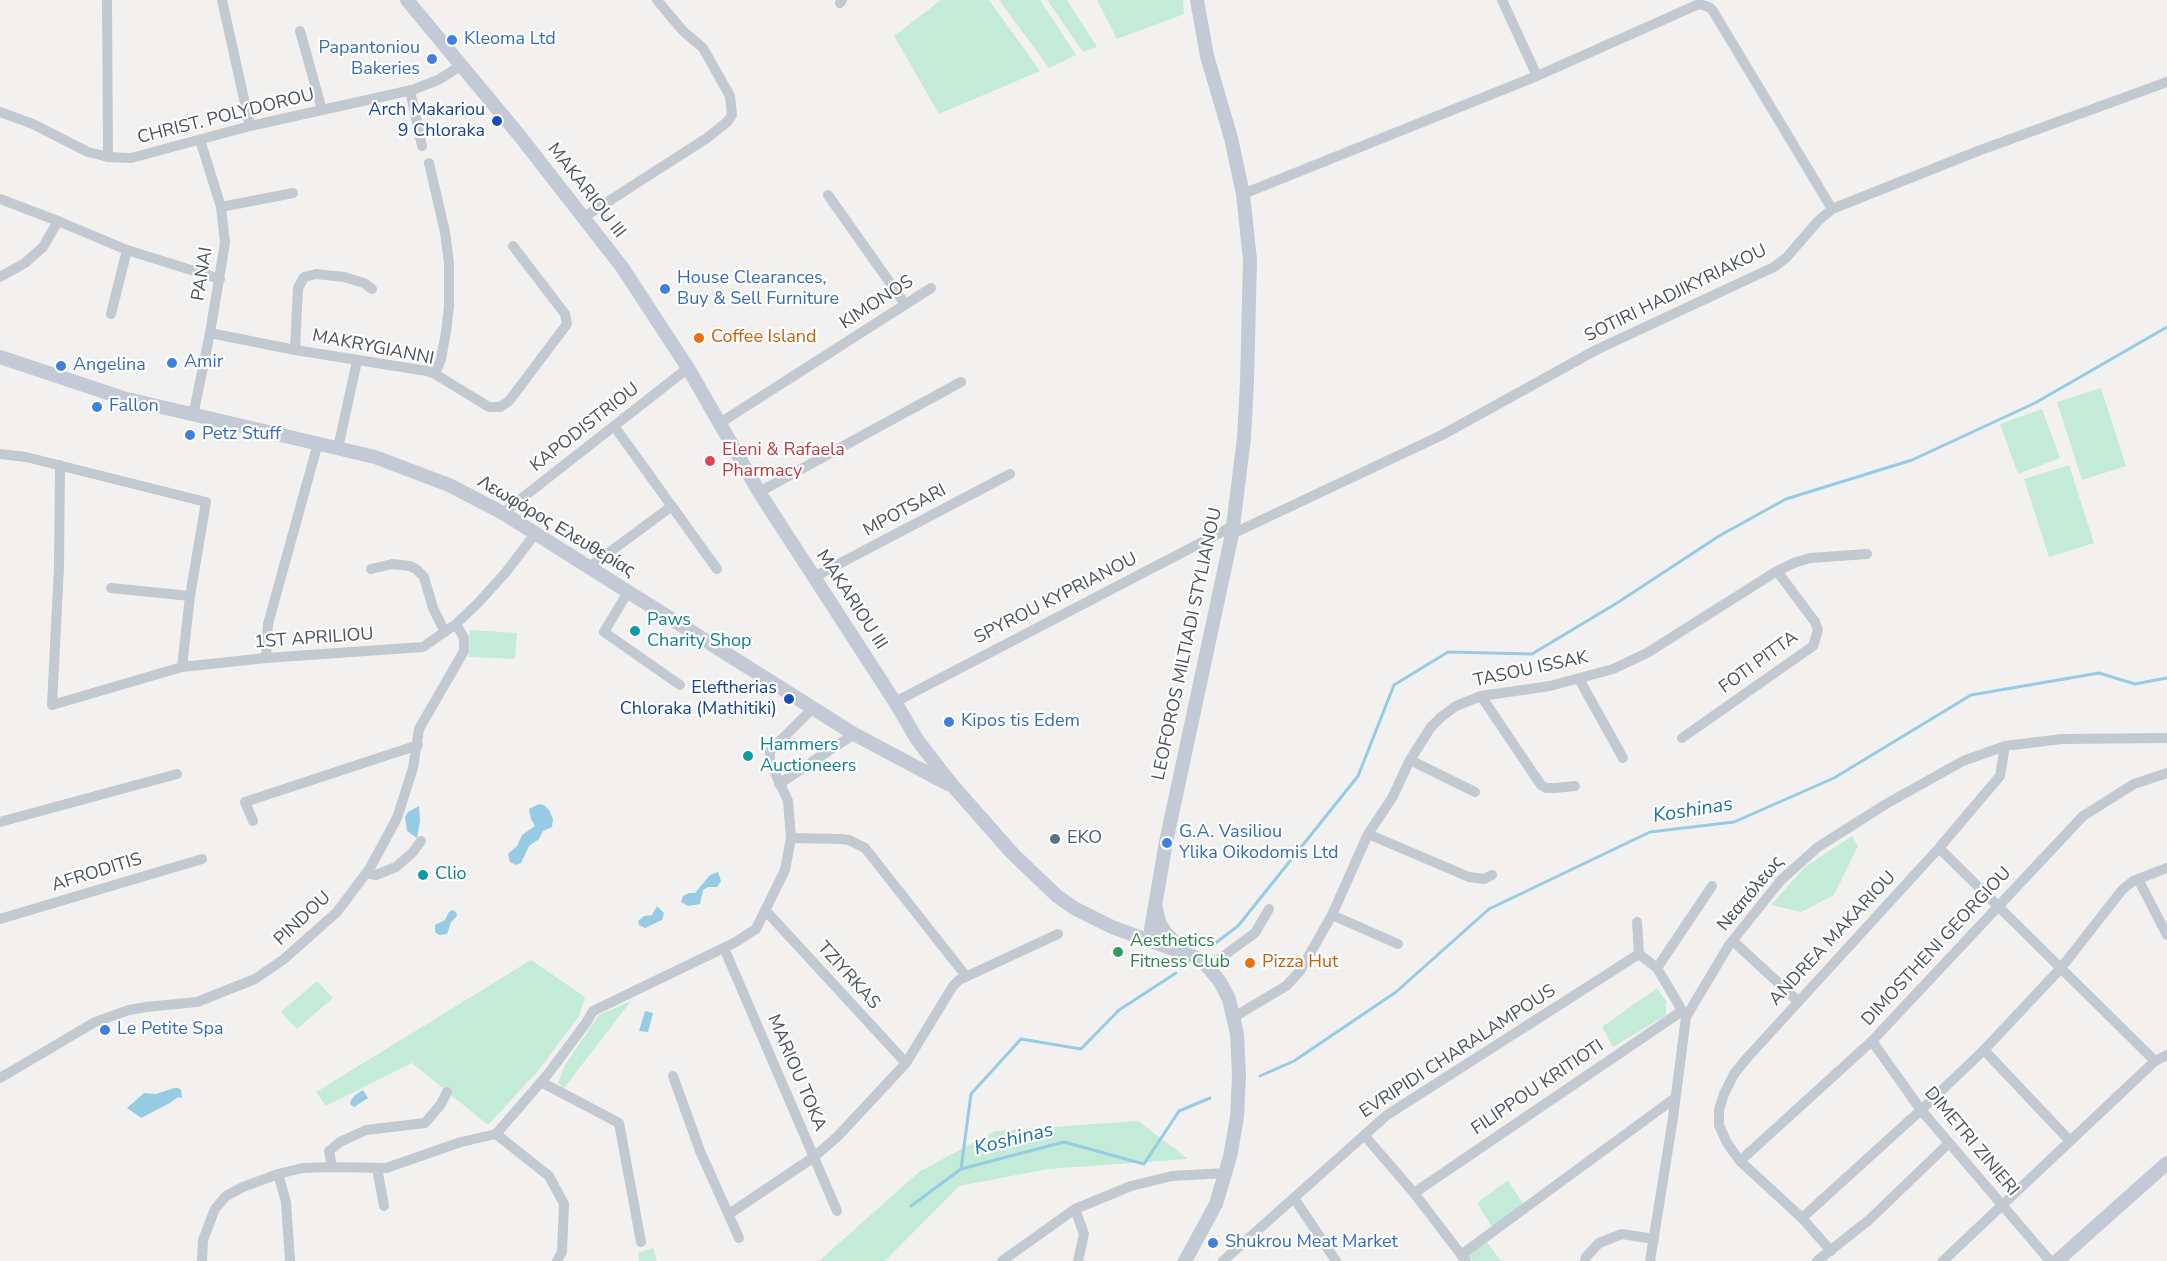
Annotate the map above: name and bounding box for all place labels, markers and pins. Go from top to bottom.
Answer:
place label: Kleoma Ltd [464,29,556,51]
marker: Kleoma Ltd [445,33,459,47]
place label: Papantoniou Bakeries [319,38,420,80]
marker: Papantoniou Bakeries [425,52,439,66]
place label: Arch Makariou 9 Chloraka [368,100,485,142]
marker: Arch Makariou 9 Chloraka [490,114,504,128]
place label: House Clearances, Buy & Sell Furniture [677,268,839,310]
marker: House Clearances, Buy & Sell Furniture [658,282,672,296]
place label: Coffee Island [711,327,816,349]
marker: Coffee Island [692,331,706,345]
place label: Amir [184,352,223,374]
place label: Angelina [73,355,146,377]
marker: Amir [165,356,179,370]
marker: Angelina [54,359,68,373]
place label: Fallon [109,396,159,418]
marker: Fallon [90,400,104,414]
place label: Petz Stuff [202,424,281,446]
marker: Petz Stuff [183,428,197,442]
place label: Eleni & Rafaela Pharmacy [722,440,845,482]
marker: Eleni & Rafaela Pharmacy [703,454,717,468]
place label: Paws Charity Shop [647,610,752,652]
marker: Paws Charity Shop [628,624,642,638]
place label: Eleftherias Chloraka (Mathitiki) [620,678,777,720]
marker: Eleftherias Chloraka (Mathitiki) [782,692,796,706]
place label: Kipos tis Edem [961,711,1080,733]
marker: Kipos tis Edem [942,715,956,729]
place label: Hammers Auctioneers [760,735,856,777]
marker: Hammers Auctioneers [741,749,755,763]
place label: G.A. Vasiliou Ylika Oikodomis Ltd [1179,822,1338,864]
place label: EKO [1067,828,1102,850]
marker: EKO [1048,832,1062,846]
marker: G.A. Vasiliou Ylika Oikodomis Ltd [1160,836,1174,850]
place label: Clio [435,864,467,886]
marker: Clio [416,868,430,882]
place label: Aesthetics Fitness Club [1130,931,1230,974]
marker: Aesthetics Fitness Club [1111,945,1125,959]
place label: Pizza Hut [1262,952,1338,974]
marker: Pizza Hut [1243,956,1257,970]
place label: Le Petite Spa [117,1019,223,1041]
marker: Le Petite Spa [98,1023,112,1037]
place label: Shukrou Meat Market [1225,1232,1398,1254]
marker: Shukrou Meat Market [1206,1236,1220,1250]

